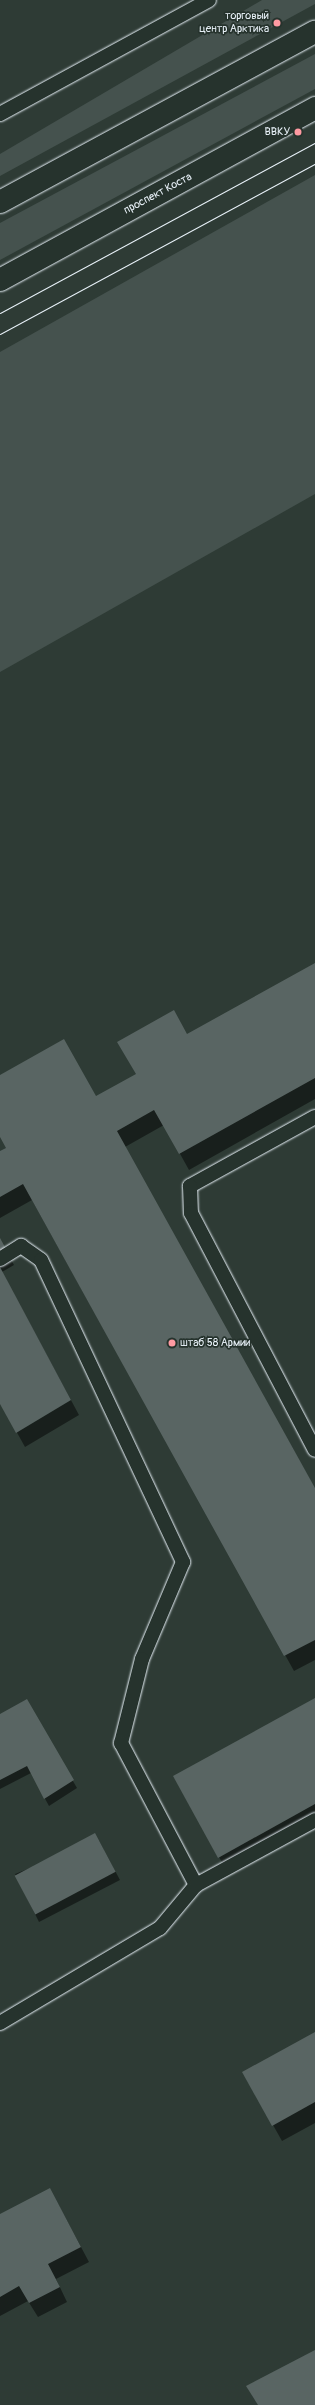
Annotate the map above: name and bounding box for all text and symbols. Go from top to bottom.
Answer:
place label: торговый центр Арктика [199,10,269,36]
marker: торговый центр Арктика [272,18,282,28]
place label: ВВКУ [265,125,290,139]
marker: ВВКУ [293,127,303,137]
street label: проспект Коста [122,171,194,217]
place label: штаб 58 Армии [180,1336,250,1350]
marker: штаб 58 Армии [167,1338,177,1348]

